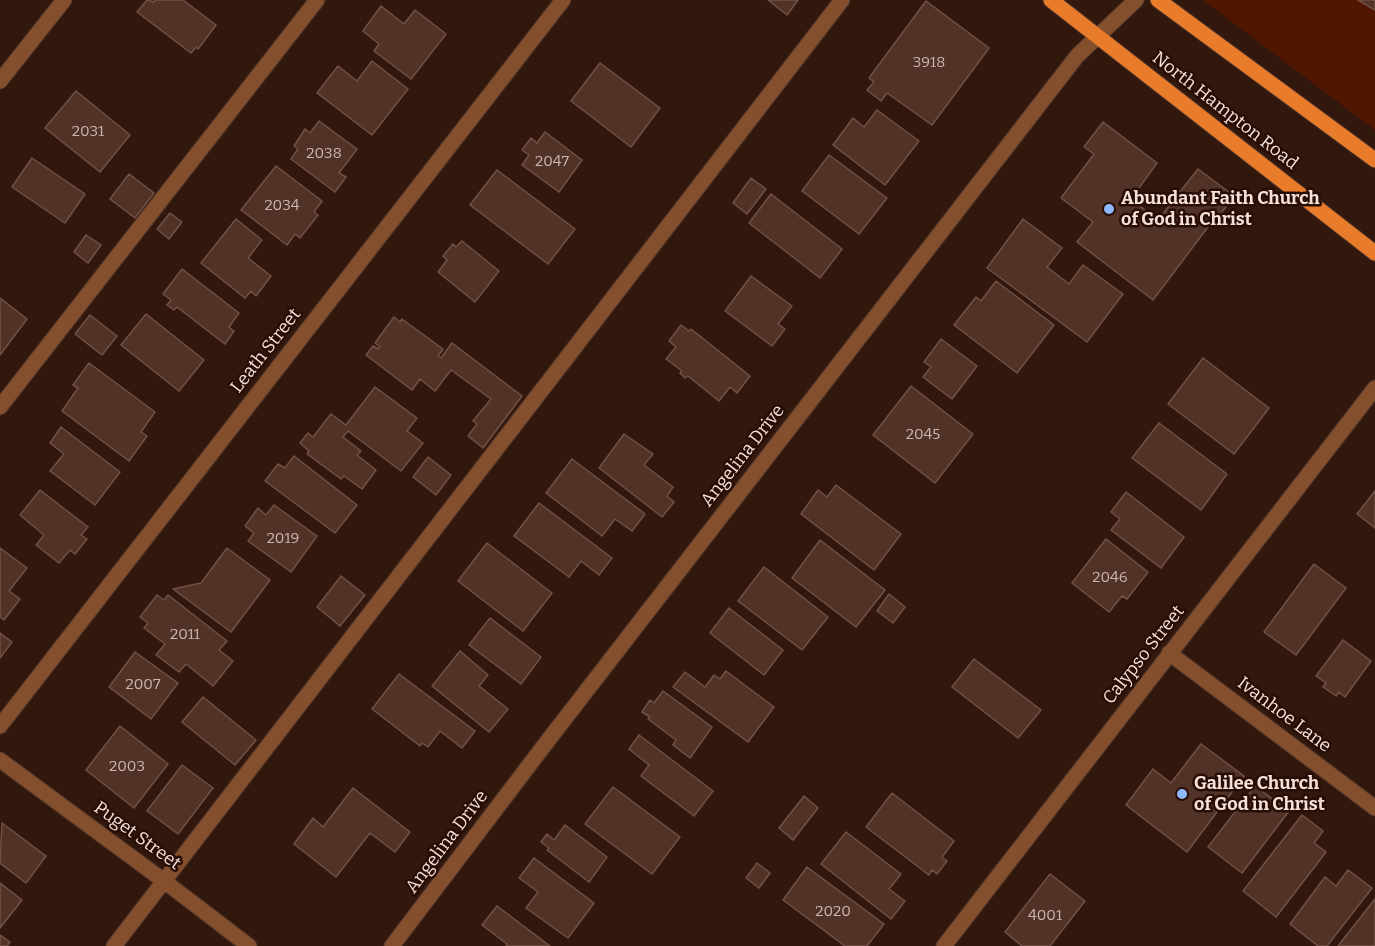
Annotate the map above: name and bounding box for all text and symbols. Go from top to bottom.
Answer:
street label: North Hampton Road [1148,47,1302,175]
house number: 3918 [913,54,945,72]
house number: 2031 [72,123,104,141]
house number: 2038 [306,145,342,163]
house number: 2047 [535,153,569,171]
place label: Abundant Faith Church of God in Christ [1121,188,1320,230]
house number: 2034 [264,197,300,215]
marker: Abundant Faith Church of God in Christ [1102,202,1116,216]
street label: Leath Street [226,304,306,398]
street label: Angelina Drive [697,401,789,511]
house number: 2045 [906,426,940,444]
house number: 2019 [267,530,299,548]
house number: 2046 [1092,569,1128,587]
street label: Calypso Street [1099,601,1189,709]
house number: 2011 [170,626,200,644]
street label: Ivanhoe Lane [1233,673,1335,757]
house number: 2007 [126,676,160,694]
house number: 2003 [109,758,145,776]
place label: Galilee Church of God in Christ [1194,773,1325,816]
street label: Angelina Drive [401,786,493,898]
marker: Galilee Church of God in Christ [1175,787,1189,801]
street label: Puget Street [89,797,185,875]
house number: 2020 [815,903,851,921]
house number: 4001 [1028,907,1062,925]

